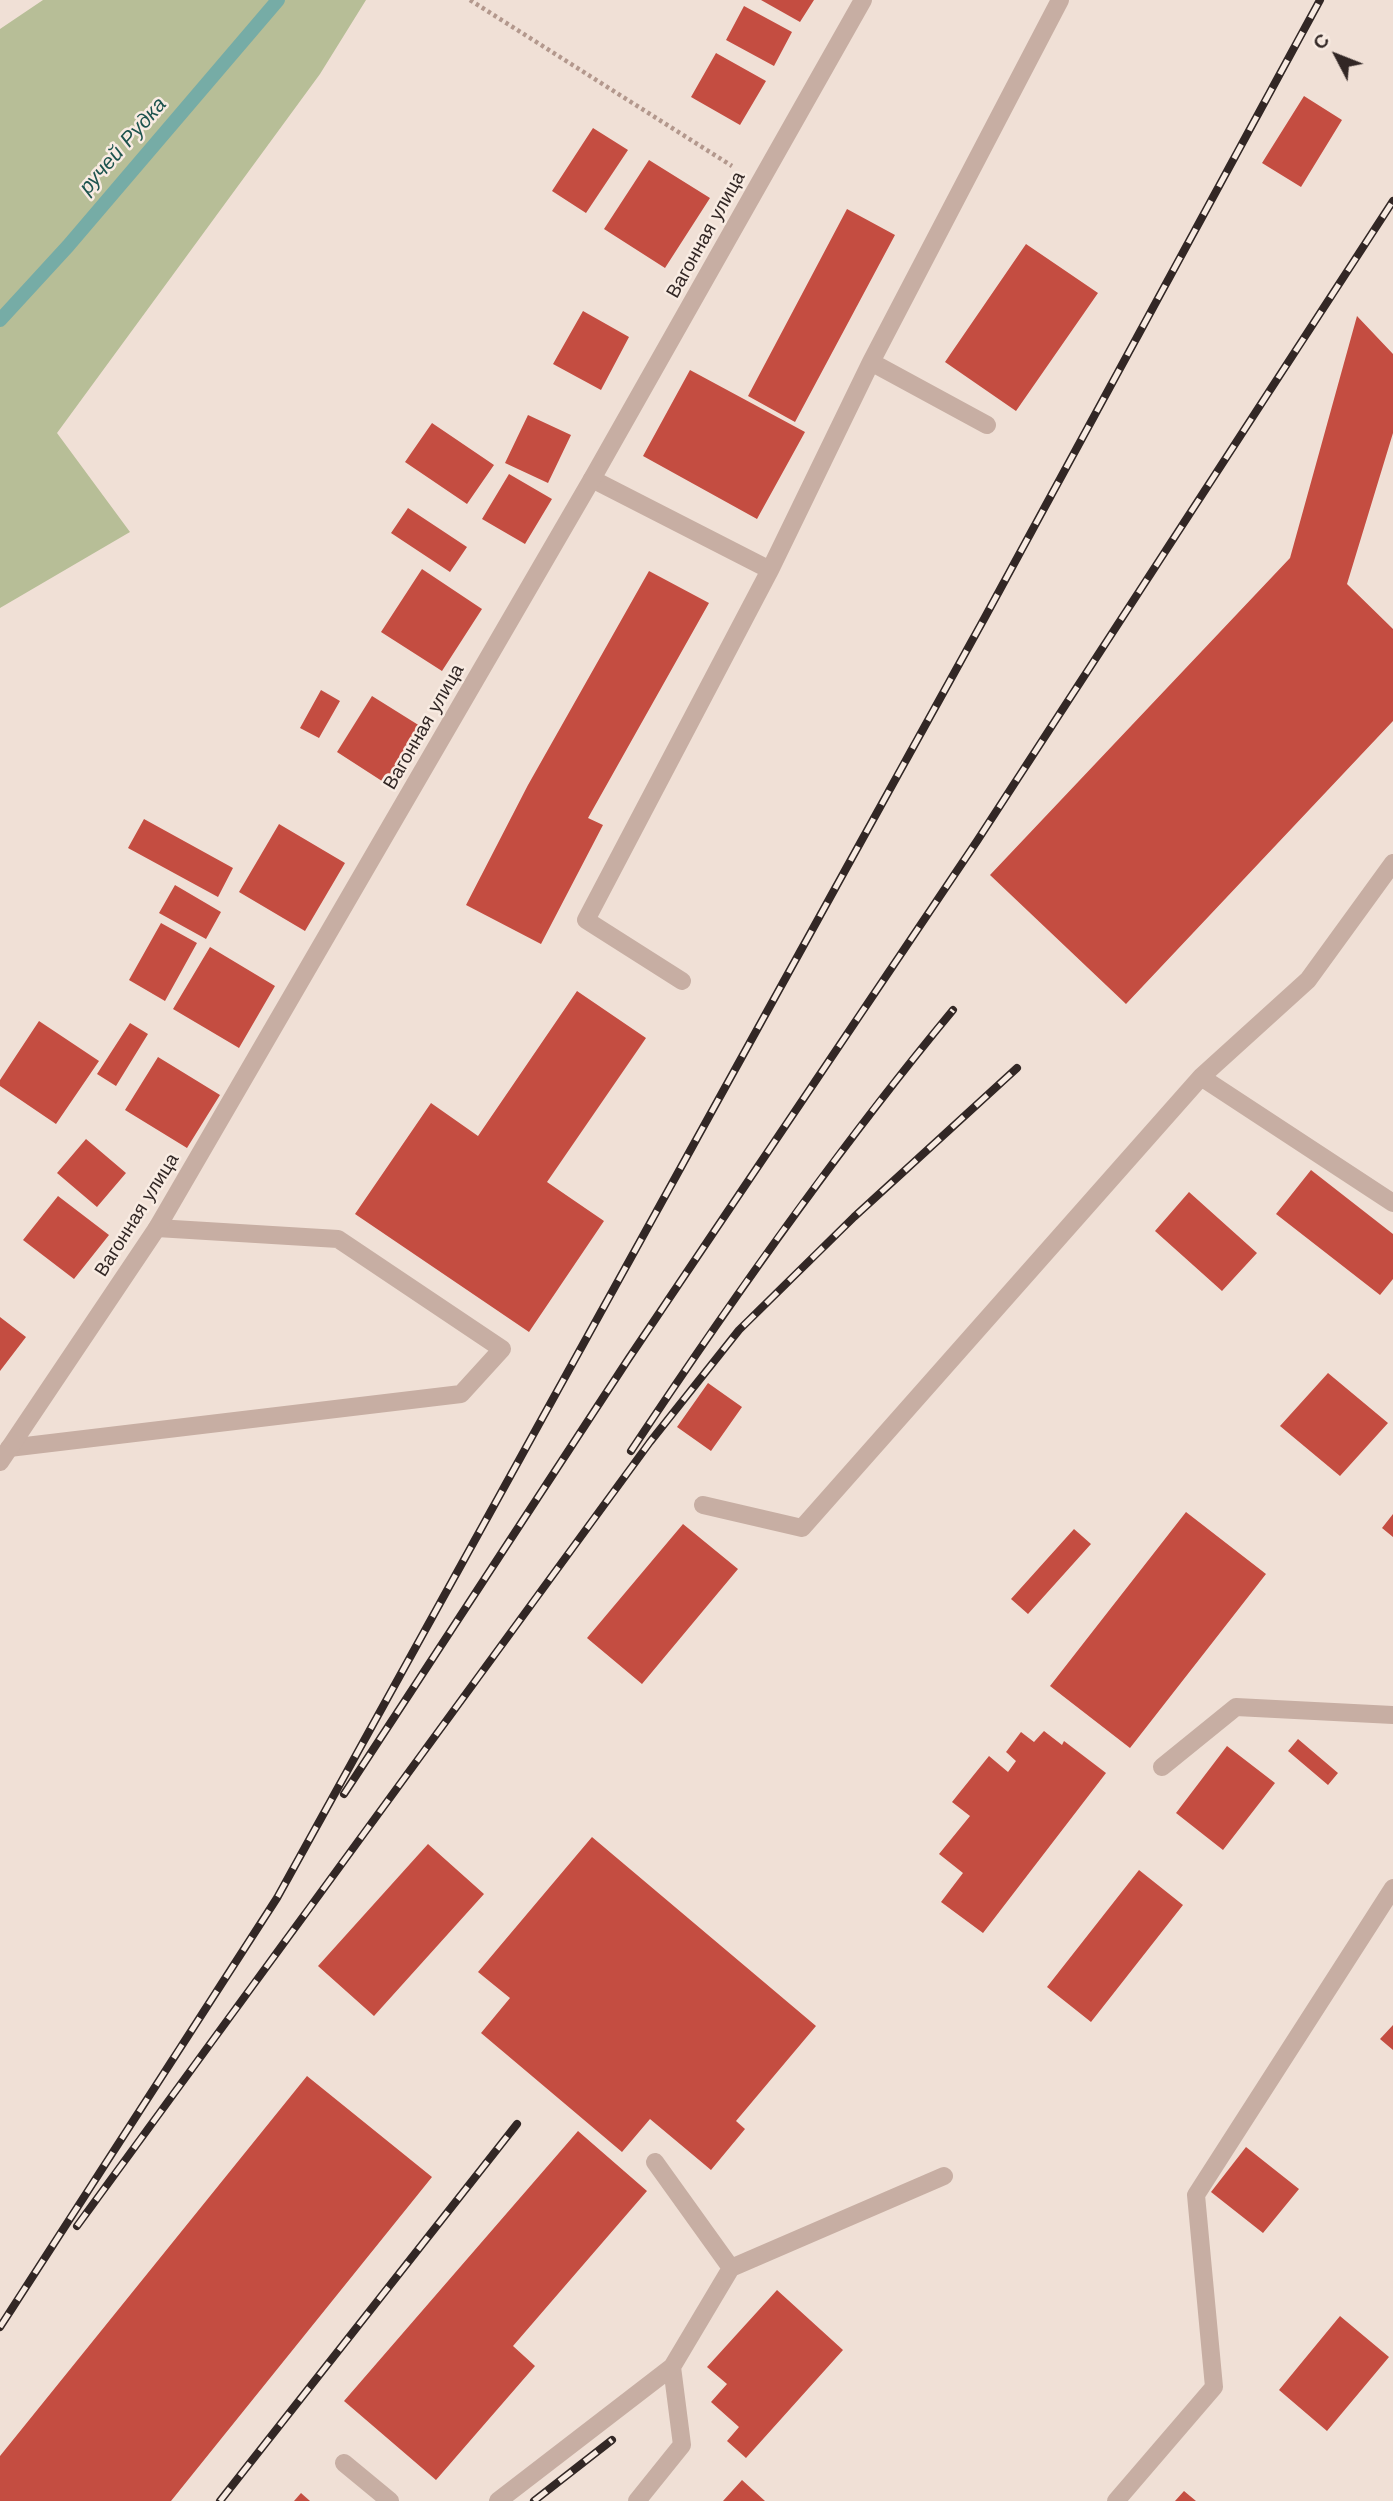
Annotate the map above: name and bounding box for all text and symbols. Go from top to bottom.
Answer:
north arrow [1302,21,1372,91]
text: С [1308,29,1334,54]
water label: ручей Рудка [74,92,172,200]
street label: Вагонная улица [662,168,750,302]
street label: Вагонная улица [379,660,469,794]
street label: Вагонная улица [90,1149,184,1281]

